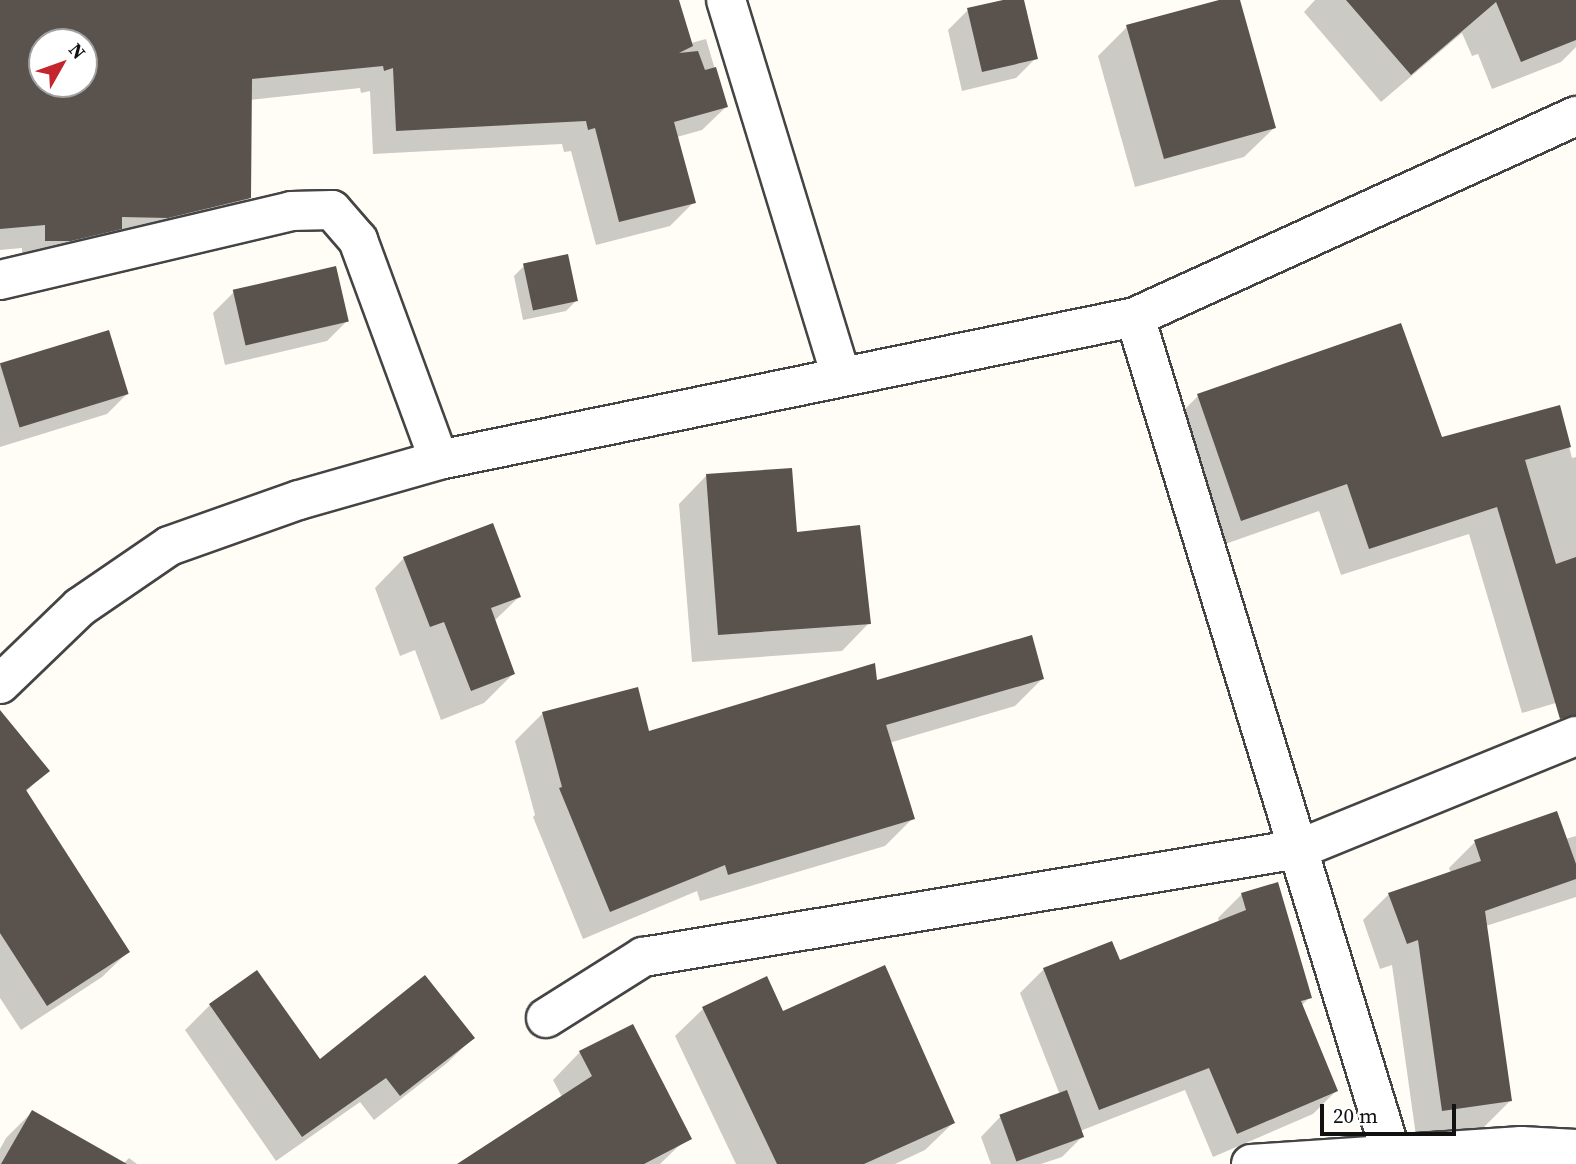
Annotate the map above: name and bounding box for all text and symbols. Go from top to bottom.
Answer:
north arrow [28,28,98,98]
text: N [63,37,92,64]
scale bar [1324,1090,1460,1134]
text: 20 m [1333,1101,1378,1130]

